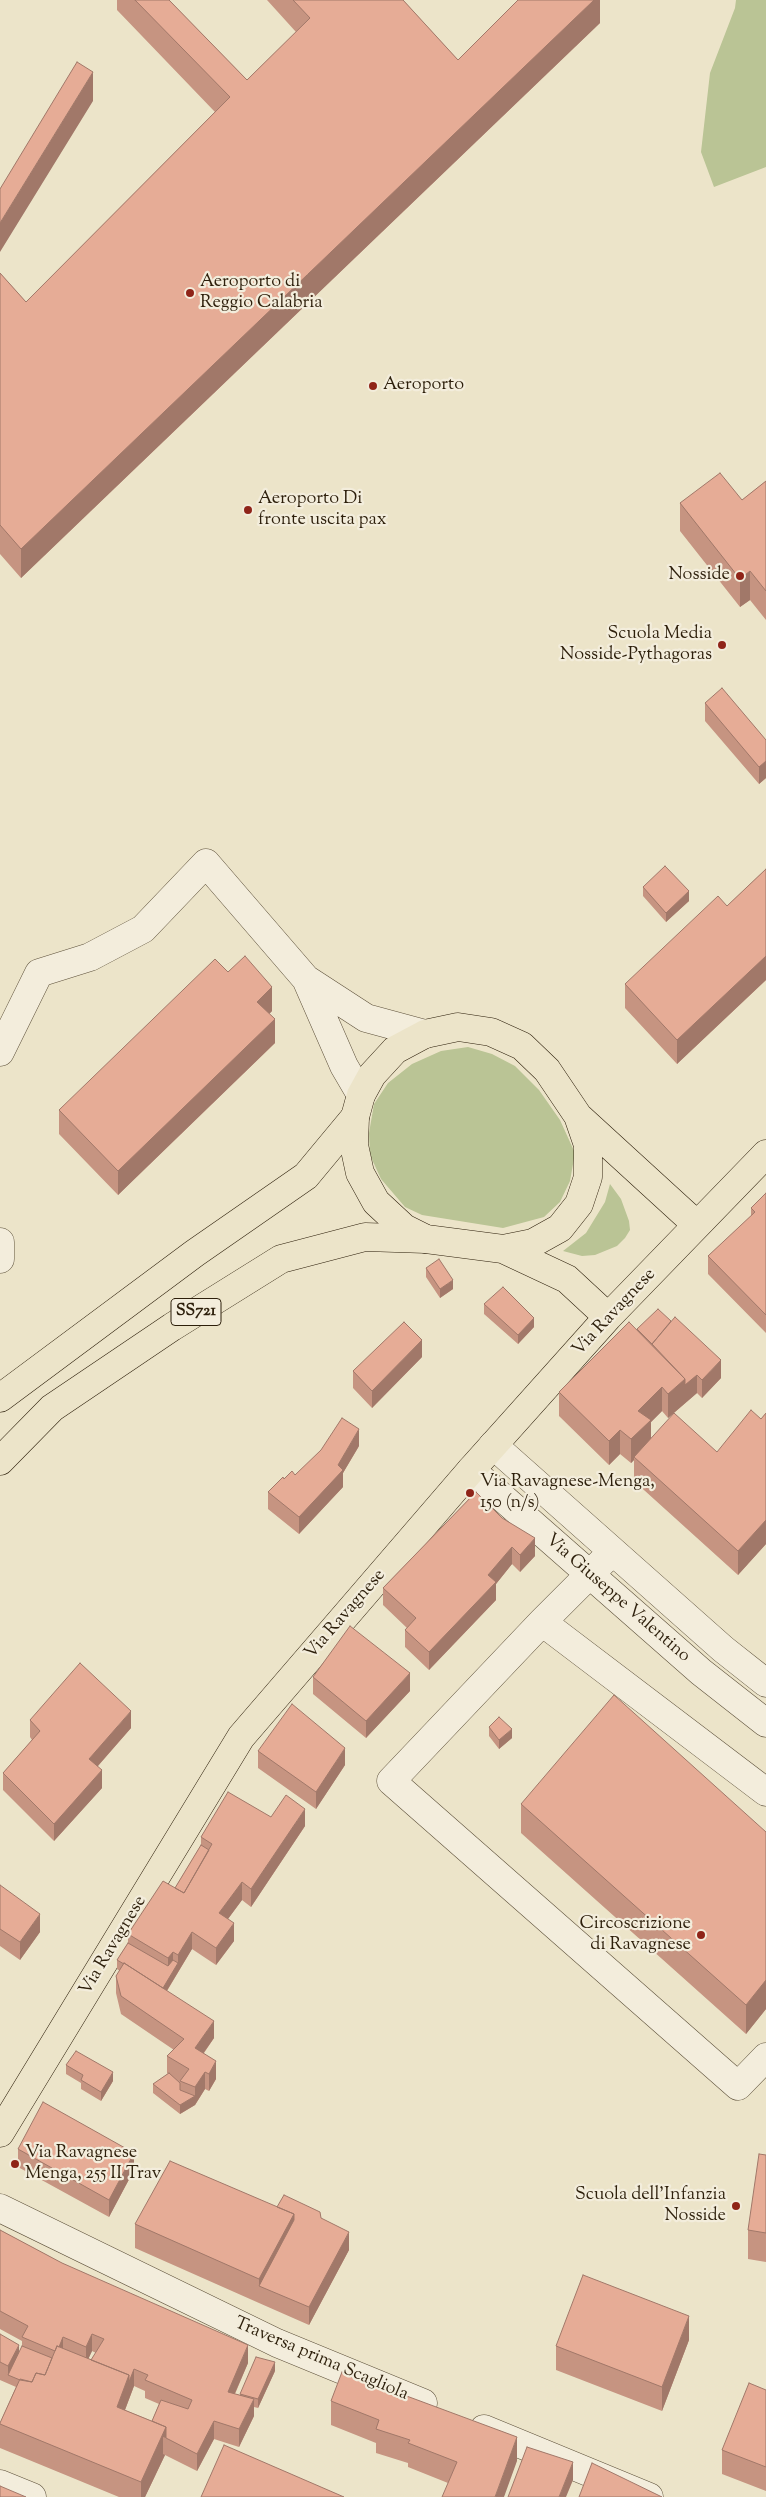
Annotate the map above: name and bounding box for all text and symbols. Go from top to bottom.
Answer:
place label: Aeroporto di Reggio Calabria [200,272,323,314]
marker: Aeroporto di Reggio Calabria [184,287,196,299]
place label: Aeroporto [383,375,464,397]
marker: Aeroporto [367,380,379,392]
place label: Aeroporto Di fronte uscita pax [258,489,387,532]
marker: Aeroporto Di fronte uscita pax [242,504,254,516]
place label: Nosside [668,565,730,587]
marker: Nosside [734,570,746,582]
place label: Scuola Media Nosside-Pythagoras [560,624,712,666]
marker: Scuola Media Nosside-Pythagoras [716,639,728,651]
street label: Via Ravagnese [569,1265,661,1361]
road number: SS721 [171,1298,221,1325]
place label: Via Ravagnese-Menga, 150 (n/s) [480,1472,655,1515]
marker: Via Ravagnese-Menga, 150 (n/s) [464,1487,476,1499]
street label: Via Giuseppe Valentino [540,1530,694,1668]
street label: Via Ravagnese [301,1566,391,1664]
street label: Via Ravagnese [76,1892,152,2000]
place label: Circoscrizione di Ravagnese [579,1914,691,1956]
marker: Circoscrizione di Ravagnese [695,1929,707,1941]
place label: Via Ravagnese Menga, 255 II Trav [25,2143,161,2186]
marker: Via Ravagnese Menga, 255 II Trav [9,2158,21,2170]
place label: Scuola dell'Infanzia Nosside [575,2185,726,2228]
marker: Scuola dell'Infanzia Nosside [730,2200,742,2212]
street label: Traversa prima Scagliola [231,2314,411,2406]

